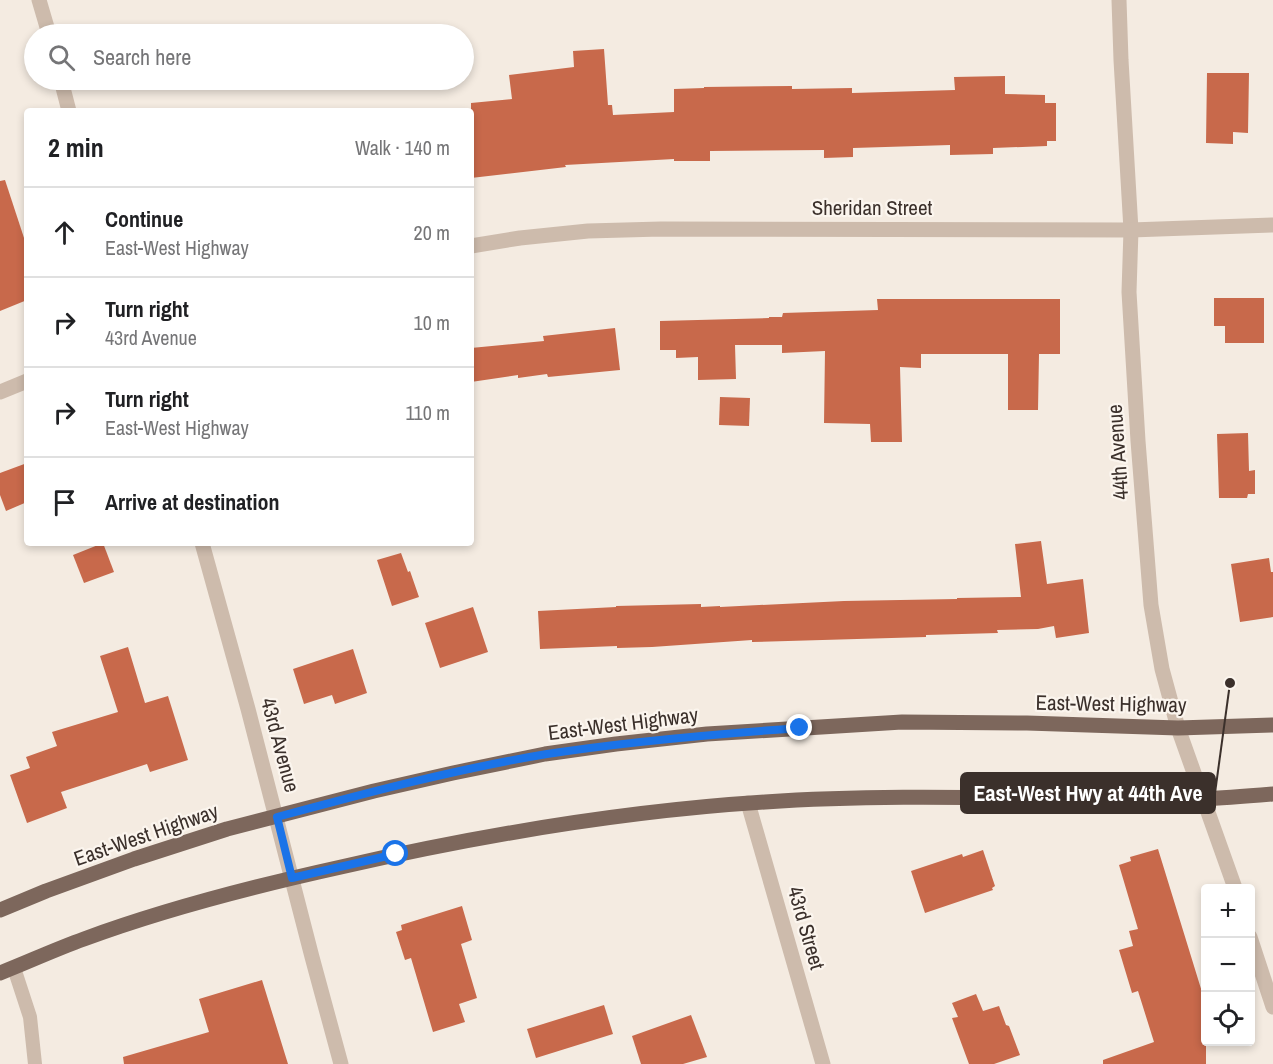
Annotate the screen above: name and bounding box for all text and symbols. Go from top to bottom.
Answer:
search box [24,24,474,90]
icon: search [45,41,78,74]
text: Search here [93,42,191,72]
text: 2 min [48,130,104,165]
text: Walk · 140 m [355,134,450,161]
street label: Sheridan Street [812,193,933,222]
text: Continue [105,204,183,234]
icon: ahead [48,216,81,249]
text: 20 m [414,219,450,246]
text: East-West Highway [105,234,249,261]
text: Turn right [105,294,189,324]
icon: right [48,306,81,339]
text: 10 m [414,309,450,336]
text: 43rd Avenue [105,324,197,351]
text: Turn right [105,384,189,414]
icon: right [48,396,81,429]
text: 110 m [406,399,450,426]
street label: 44th Avenue [1100,403,1135,501]
text: East-West Highway [105,414,249,441]
icon: arrive [48,486,81,519]
text: Arrive at destination [105,487,279,517]
street label: East-West Highway [1035,688,1187,719]
street label: 43rd Avenue [254,695,307,795]
street label: East-West Highway [546,700,700,747]
route end [786,714,812,740]
callout: East-West Hwy at 44th Ave [961,773,1215,813]
text: East-West Hwy at 44th Ave [974,778,1202,808]
street label: East-West Highway [70,796,222,873]
route start [382,840,408,866]
street label: 43rd Street [781,883,832,973]
map controls [1201,884,1255,1046]
button: + [1201,884,1255,938]
button: − [1201,938,1255,992]
button: locate [1201,992,1255,1046]

